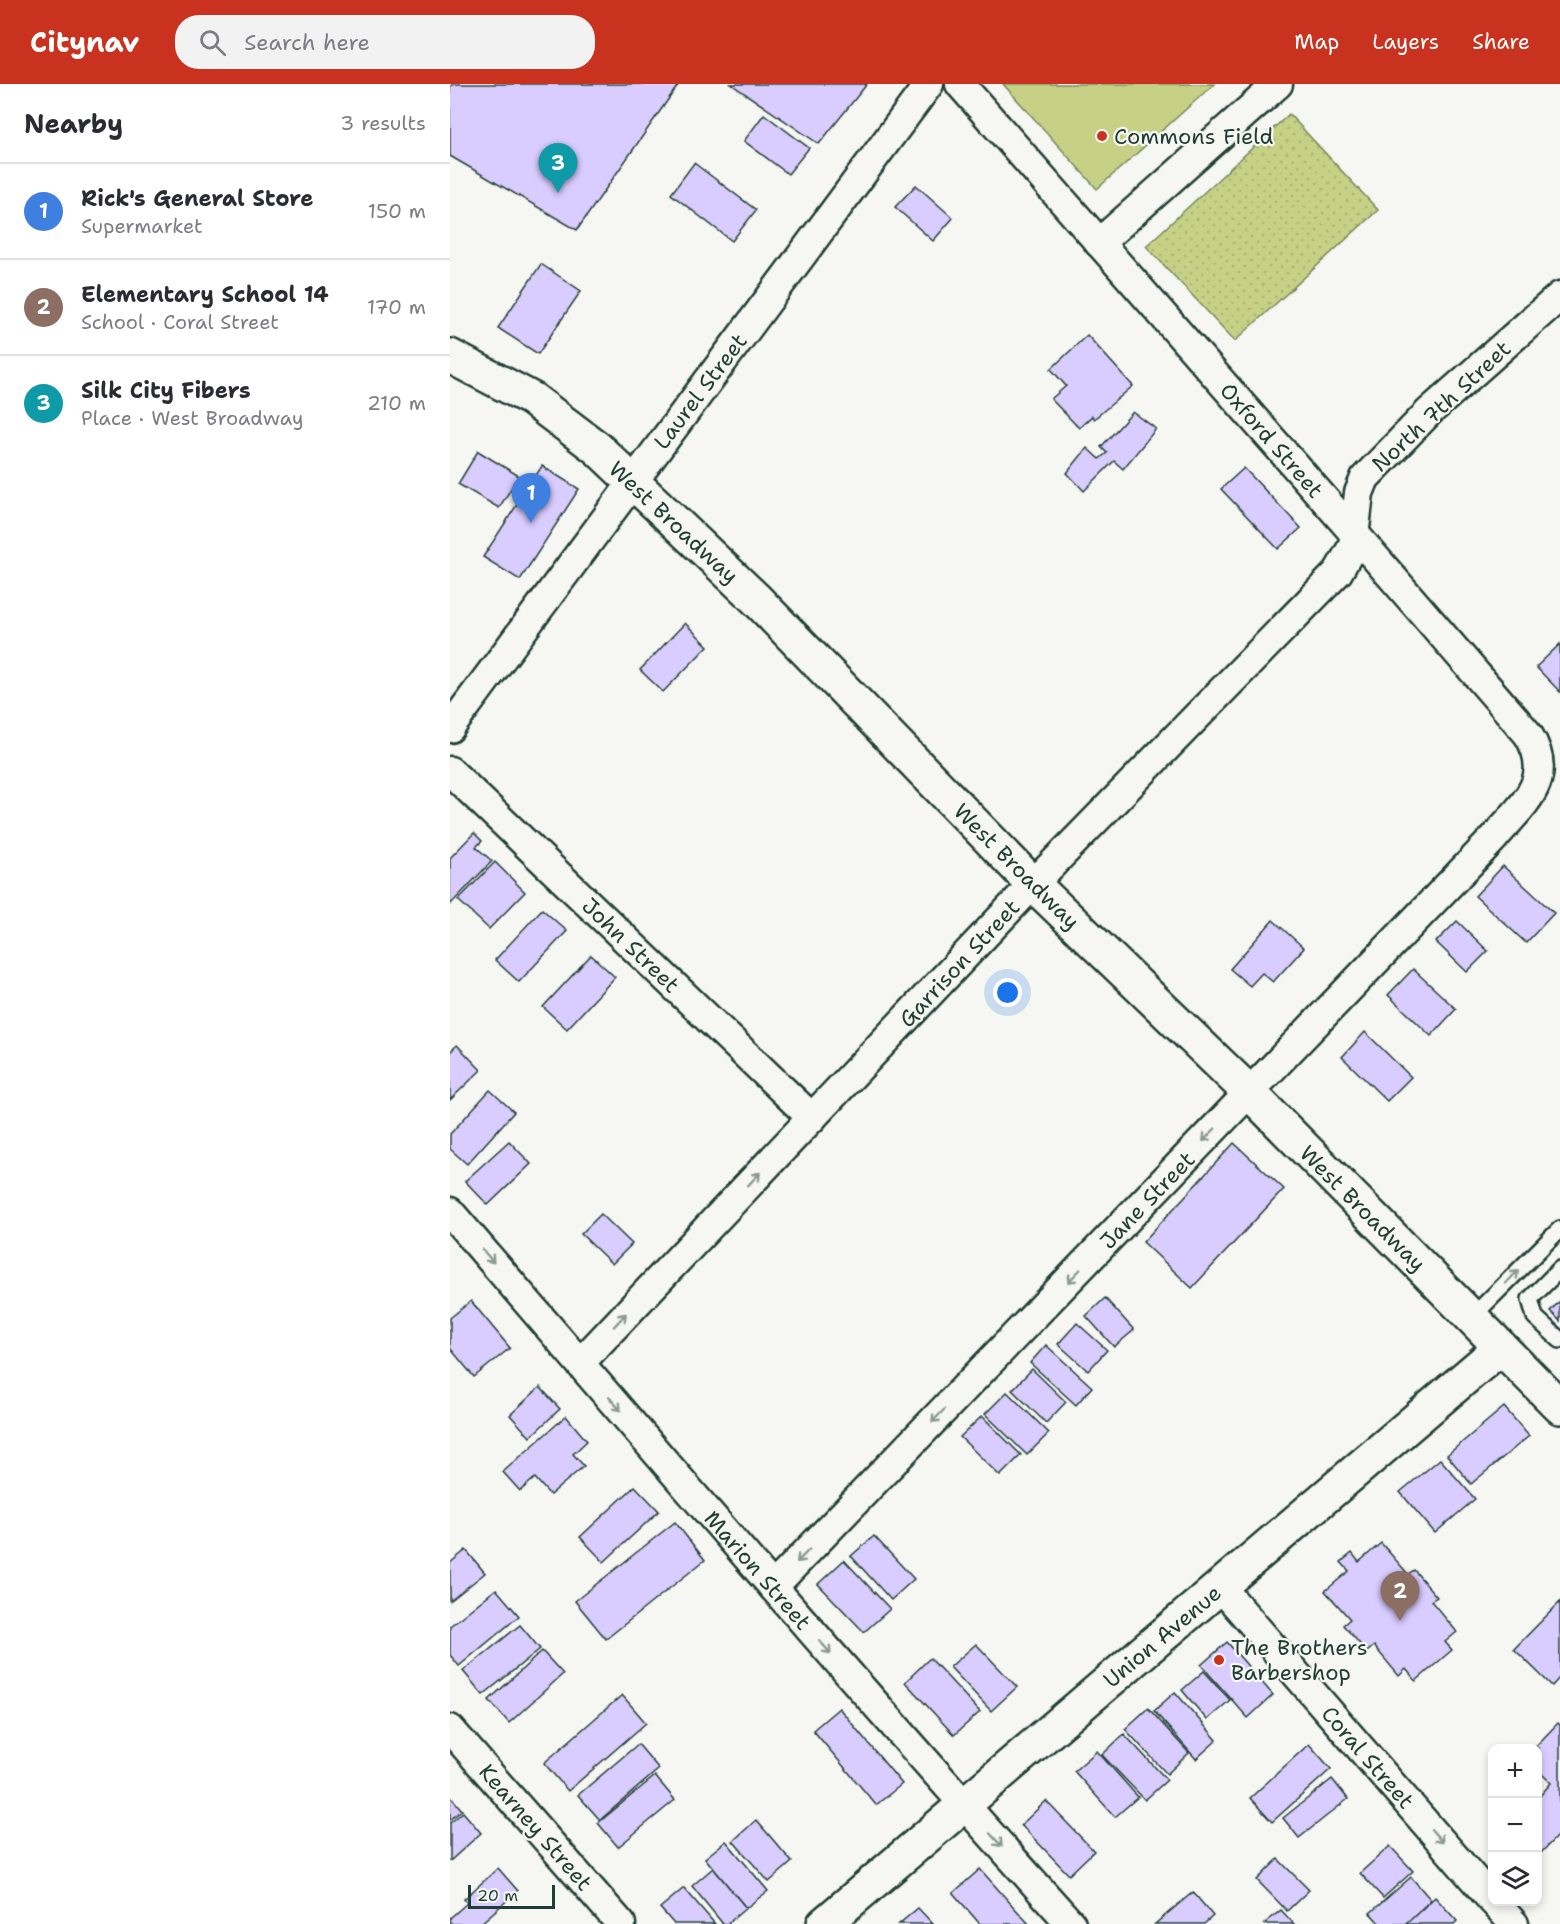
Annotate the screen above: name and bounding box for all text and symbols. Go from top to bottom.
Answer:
search box [175,15,595,69]
text: Citynav [30,23,139,61]
icon: search [196,26,229,59]
text: Search here [244,28,370,57]
text: Map [1294,28,1339,56]
text: Layers [1372,28,1439,56]
text: Share [1472,28,1530,56]
text: Nearby [24,106,123,141]
text: 3 results [340,110,426,136]
place label: Commons Field [1114,122,1274,151]
marker: Commons Field [1095,129,1109,143]
pin: 3 [538,144,578,193]
text: Rick's General Store [81,184,314,213]
text: 1 [39,198,48,224]
text: 150 m [368,198,426,224]
text: Supermarket [81,213,203,239]
text: Elementary School 14 [81,280,329,309]
text: 2 [37,294,51,320]
text: 170 m [367,294,426,320]
text: School · Coral Street [81,309,279,335]
street label: Laurel Street [647,327,754,455]
street label: North 7th Street [1366,334,1517,478]
text: Silk City Fibers [81,376,251,405]
street label: Oxford Street [1214,377,1330,504]
text: 3 [37,390,51,416]
text: 210 m [367,390,426,416]
text: Place · West Broadway [81,405,303,431]
street label: West Broadway [603,455,745,590]
pin: 1 [512,474,550,523]
street label: West Broadway [947,797,1086,936]
street label: John Street [576,891,686,999]
street label: Garrison Street [893,893,1026,1033]
your location [993,978,1022,1007]
one-way arrow [1202,1128,1217,1143]
street label: West Broadway [1293,1139,1432,1278]
street label: Jane Street [1094,1145,1201,1255]
one-way arrow [747,1171,761,1186]
one-way arrow [481,1248,495,1263]
one-way arrow [1067,1268,1081,1283]
one-way arrow [1505,1269,1520,1284]
one-way arrow [613,1313,627,1328]
one-way arrow [608,1396,622,1411]
one-way arrow [931,1408,946,1423]
street label: Marion Street [698,1505,817,1636]
one-way arrow [796,1549,810,1564]
pin: 2 [1380,1572,1420,1621]
street label: Union Avenue [1097,1579,1227,1694]
place label: The Brothers Barbershop [1231,1633,1368,1687]
one-way arrow [818,1639,832,1654]
marker: The Brothers Barbershop [1212,1653,1226,1667]
street label: Coral Street [1315,1700,1420,1815]
map controls [1488,1744,1542,1906]
button: + [1488,1744,1542,1798]
street label: Kearney Street [473,1758,599,1897]
button: − [1488,1798,1542,1852]
one-way arrow [1431,1828,1444,1844]
one-way arrow [989,1833,1003,1848]
button: layers [1488,1852,1542,1906]
scale bar [468,1882,555,1910]
text: 20 m [477,1885,518,1906]

